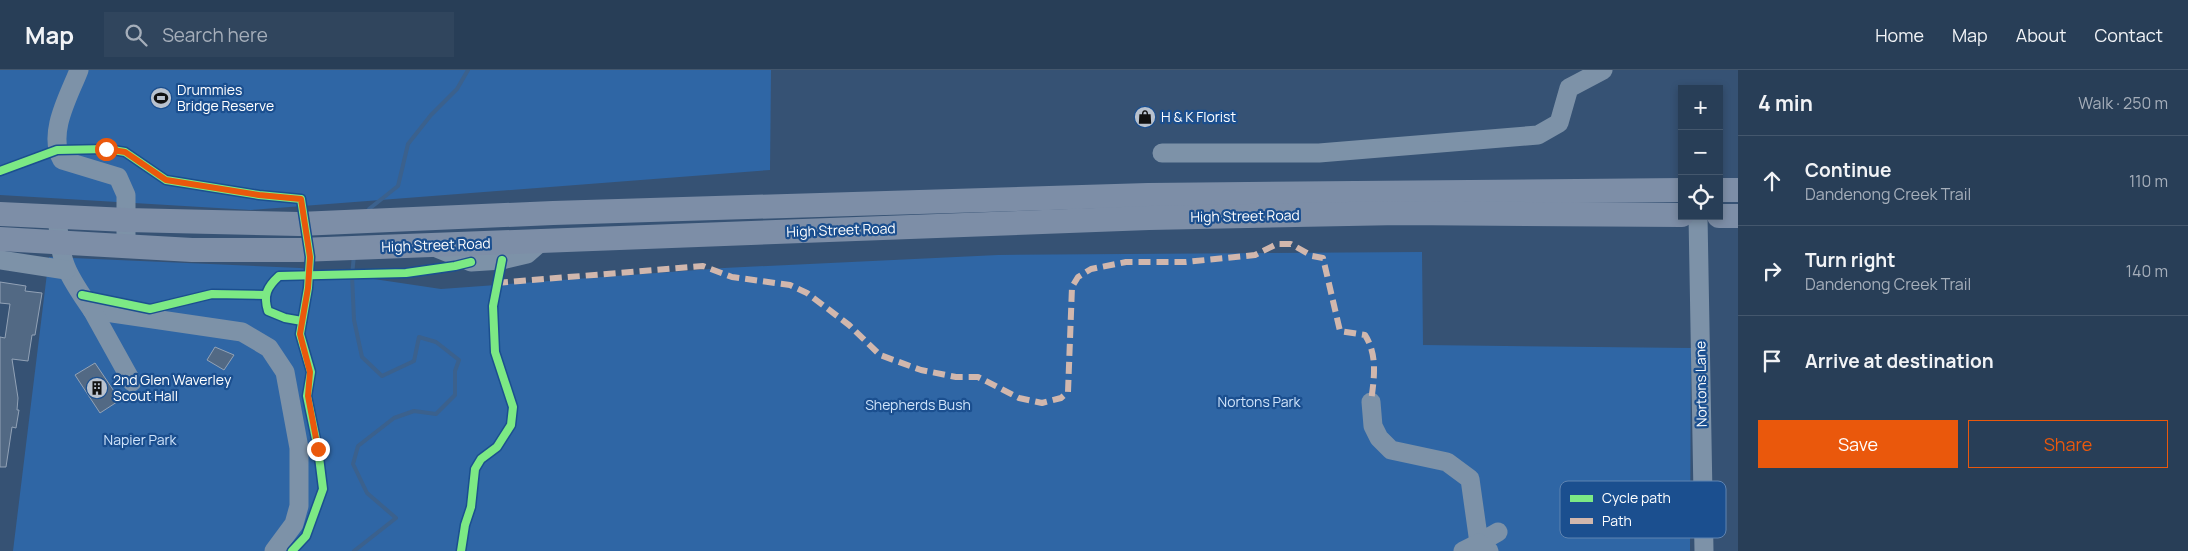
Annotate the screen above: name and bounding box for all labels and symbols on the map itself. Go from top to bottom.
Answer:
place label: Drummies Bridge Reserve [177,80,274,115]
sports icon: Drummies Bridge Reserve [149,86,173,110]
shop icon: H & K Florist [1133,105,1157,129]
place label: H & K Florist [1161,107,1236,126]
route start [95,138,118,161]
street label: High Street Road [1190,205,1300,226]
street label: High Street Road [786,218,896,241]
street label: High Street Road [381,233,491,256]
street label: Nortons Lane [1690,341,1711,427]
place label: 2nd Glen Waverley Scout Hall [113,370,232,405]
building icon: 2nd Glen Waverley Scout Hall [85,376,109,400]
park label: Nortons Park [1218,392,1301,411]
park label: Shepherds Bush [865,395,971,414]
park label: Napier Park [104,430,177,449]
route end [307,438,330,461]
legend [1560,481,1726,538]
text: Cycle path [1602,488,1671,507]
text: Path [1602,511,1632,530]

